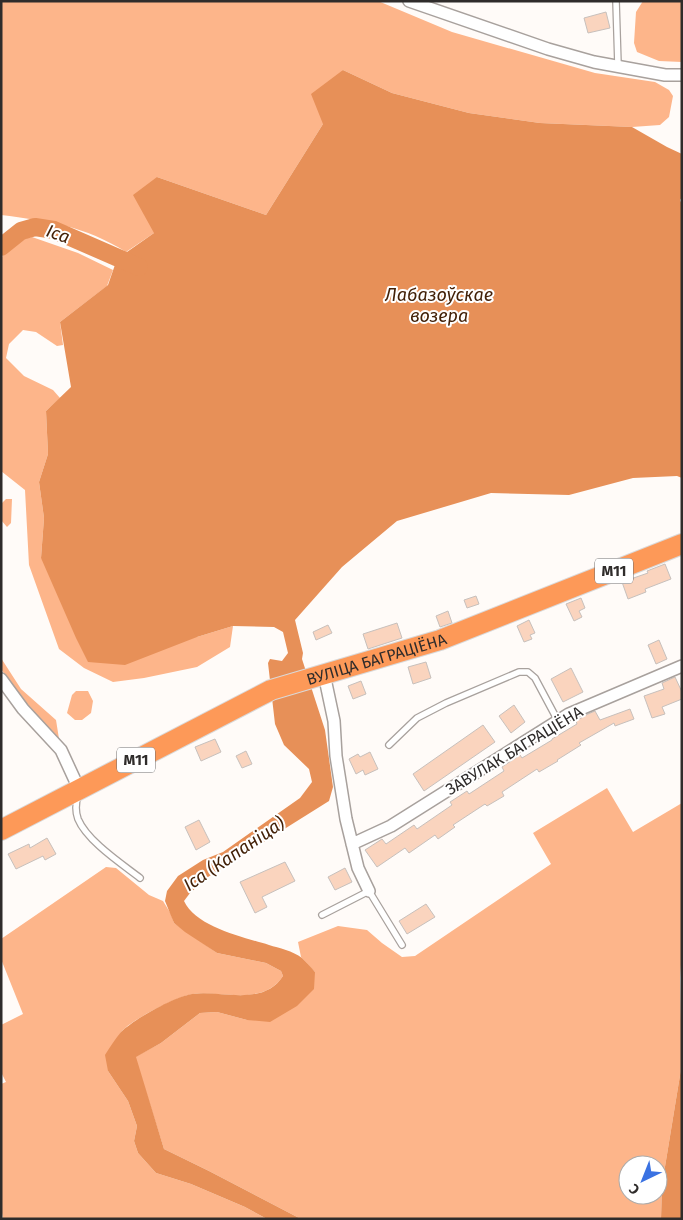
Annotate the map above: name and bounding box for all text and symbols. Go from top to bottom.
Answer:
water label: Іса [43,220,73,248]
water label: Лабазоўскае возера [384,284,493,327]
road number: М11 [595,558,633,584]
street label: ВУЛІЦА БАГРАЦІЁНА [304,629,450,689]
street label: ЗАВУЛАК БАГРАЦІЁНА [442,702,587,799]
road number: М11 [117,748,155,772]
water label: Іса (Капаніца) [179,812,289,896]
north arrow [618,1155,668,1205]
text: С [626,1180,643,1198]

